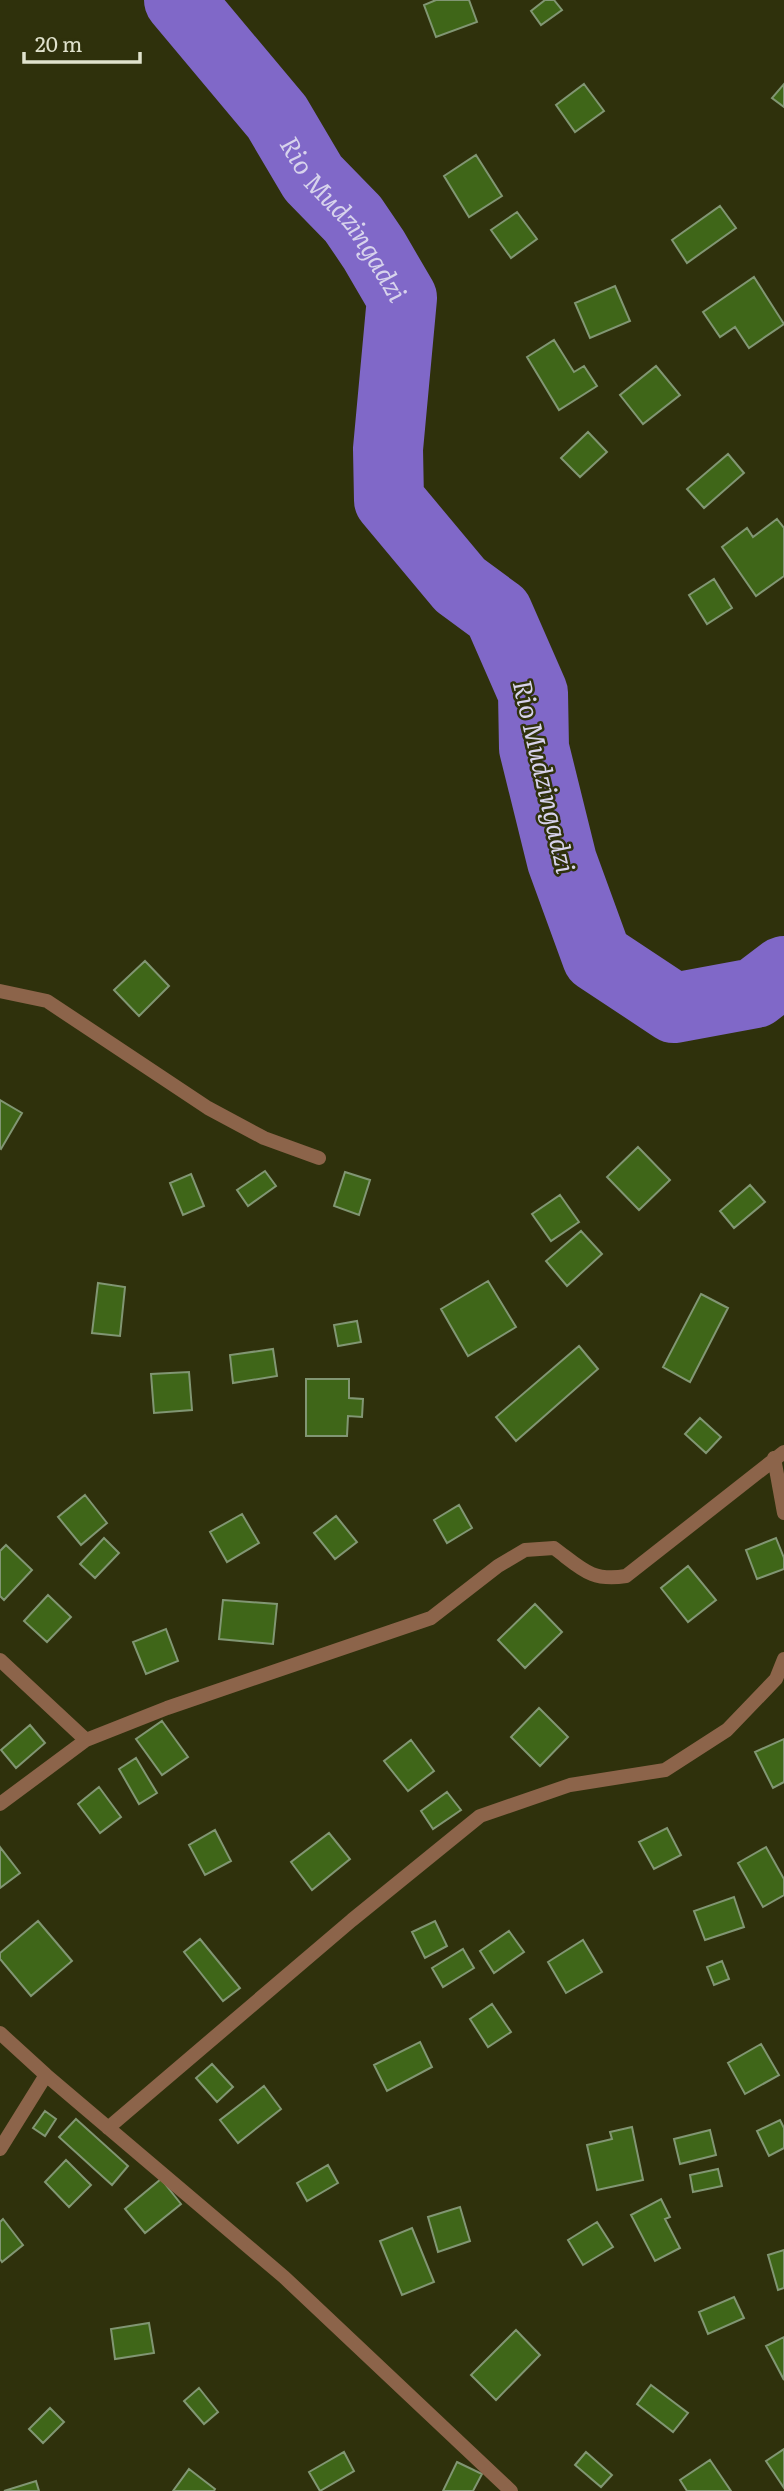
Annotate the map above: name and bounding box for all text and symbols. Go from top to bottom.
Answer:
scale bar [24,21,140,65]
text: 20 m [35,27,82,58]
water label: Rio Mudzingadzi [272,127,419,308]
water label: Rio Mudzingadzi [505,675,587,877]

